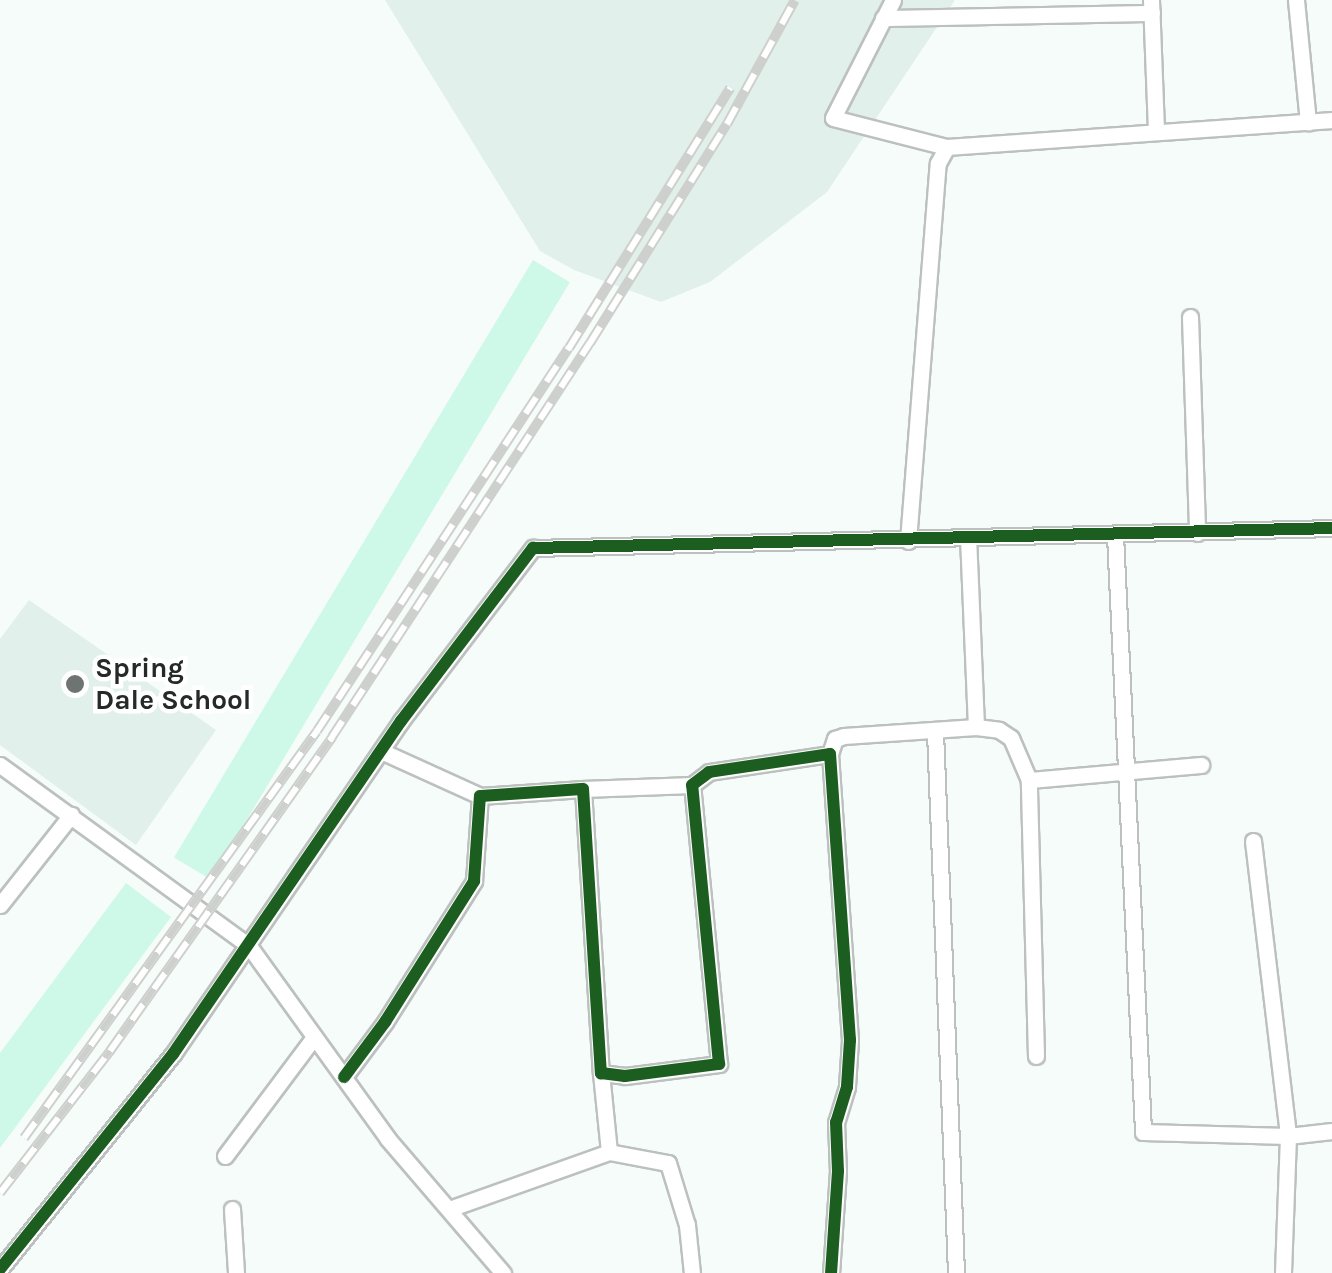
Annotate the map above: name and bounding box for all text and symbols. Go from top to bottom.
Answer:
place label: Spring Dale School [95,651,251,717]
marker: Spring Dale School [64,673,86,695]

